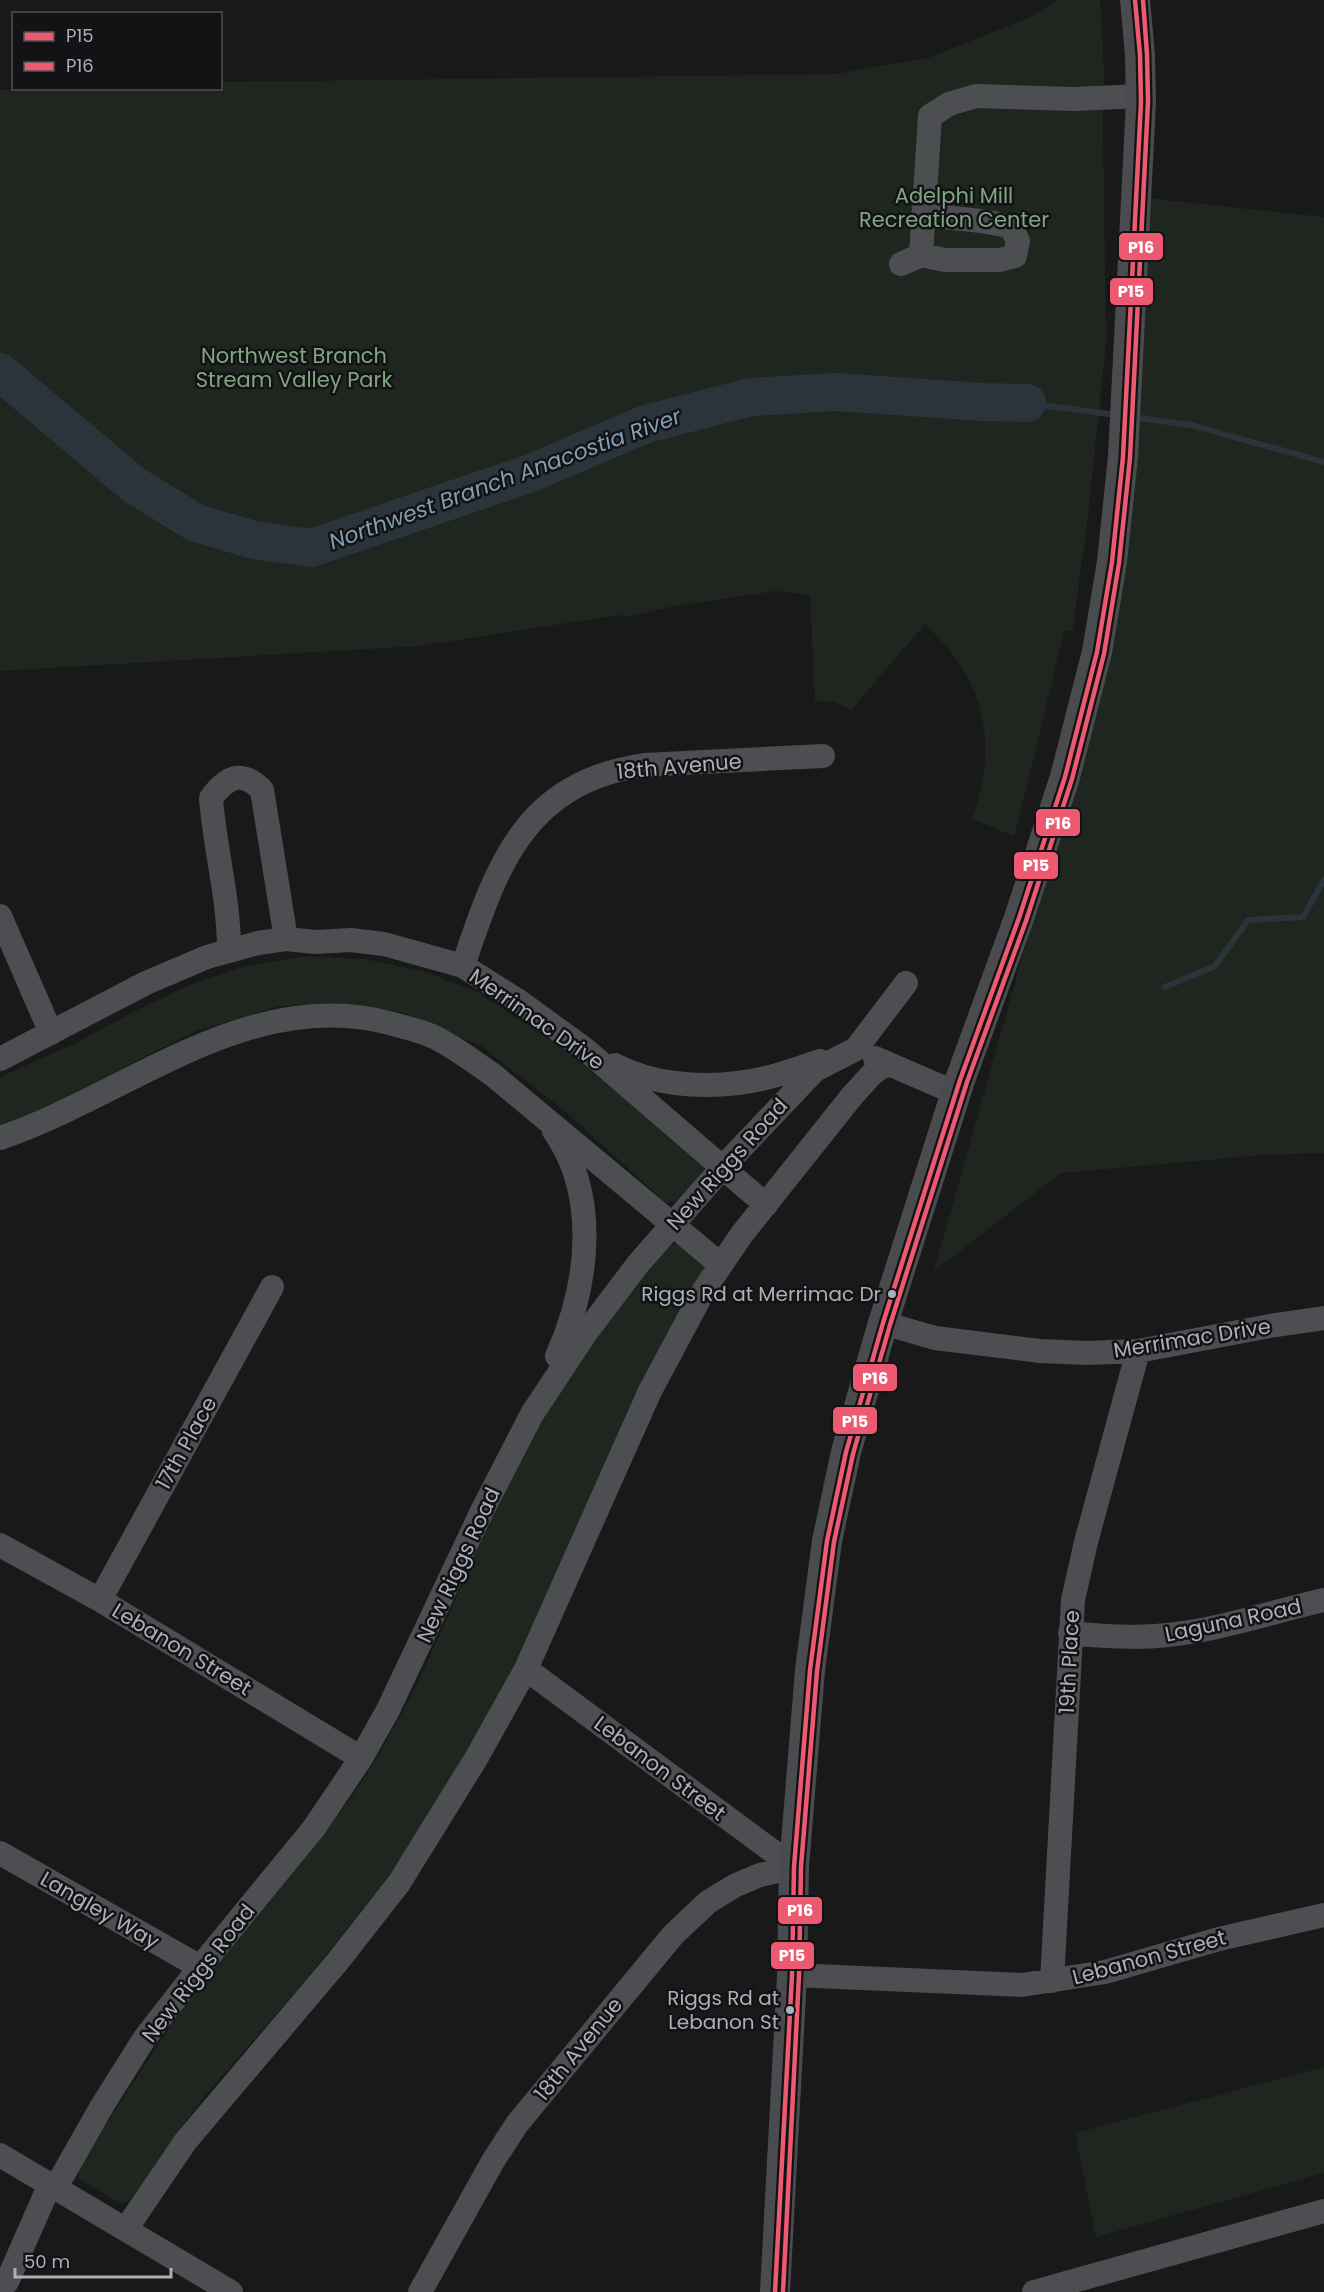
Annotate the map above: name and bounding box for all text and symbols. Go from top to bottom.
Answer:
legend [12,12,222,90]
text: P15 [66,23,94,48]
text: P16 [66,53,94,78]
park label: Adelphi Mill Recreation Center [859,181,1049,234]
line badge: P16 [1118,232,1164,261]
text: P16 [1128,236,1154,259]
line badge: P15 [1109,277,1154,306]
text: P15 [1118,280,1144,303]
park label: Northwest Branch Stream Valley Park [196,341,392,394]
water label: Northwest Branch Anacostia River [325,400,686,557]
street label: 18th Avenue [615,746,743,786]
line badge: P16 [1035,808,1081,837]
text: P16 [1045,812,1071,835]
line badge: P15 [1013,851,1059,880]
text: P15 [1023,854,1049,877]
street label: Merrimac Drive [464,962,610,1076]
street label: New Riggs Road [660,1092,794,1236]
place label: Riggs Rd at Merrimac Dr [641,1280,881,1308]
marker: Riggs Rd at Merrimac Dr [886,1288,898,1300]
street label: Merrimac Drive [1111,1311,1273,1365]
line badge: P16 [852,1363,898,1392]
text: P16 [862,1367,888,1390]
street label: 17th Place [149,1391,223,1495]
line badge: P15 [832,1406,878,1435]
text: P15 [842,1410,868,1433]
street label: New Riggs Road [409,1483,507,1647]
street label: Laguna Road [1162,1591,1304,1649]
street label: Lebanon Street [107,1596,257,1702]
street label: 19th Place [1052,1609,1086,1715]
street label: Lebanon Street [588,1709,732,1827]
street label: Langley Way [35,1864,165,1956]
line badge: P16 [777,1896,823,1925]
street label: New Riggs Road [135,1898,261,2048]
text: P16 [787,1899,813,1922]
street label: Lebanon Street [1069,1923,1229,1991]
line badge: P15 [770,1941,815,1970]
text: P15 [779,1944,805,1967]
place label: Riggs Rd at Lebanon St [667,1984,779,2036]
street label: 18th Avenue [527,1991,629,2107]
marker: Riggs Rd at Lebanon St [784,2004,796,2016]
scale bar [15,2241,171,2279]
text: 50 m [24,2249,70,2274]

